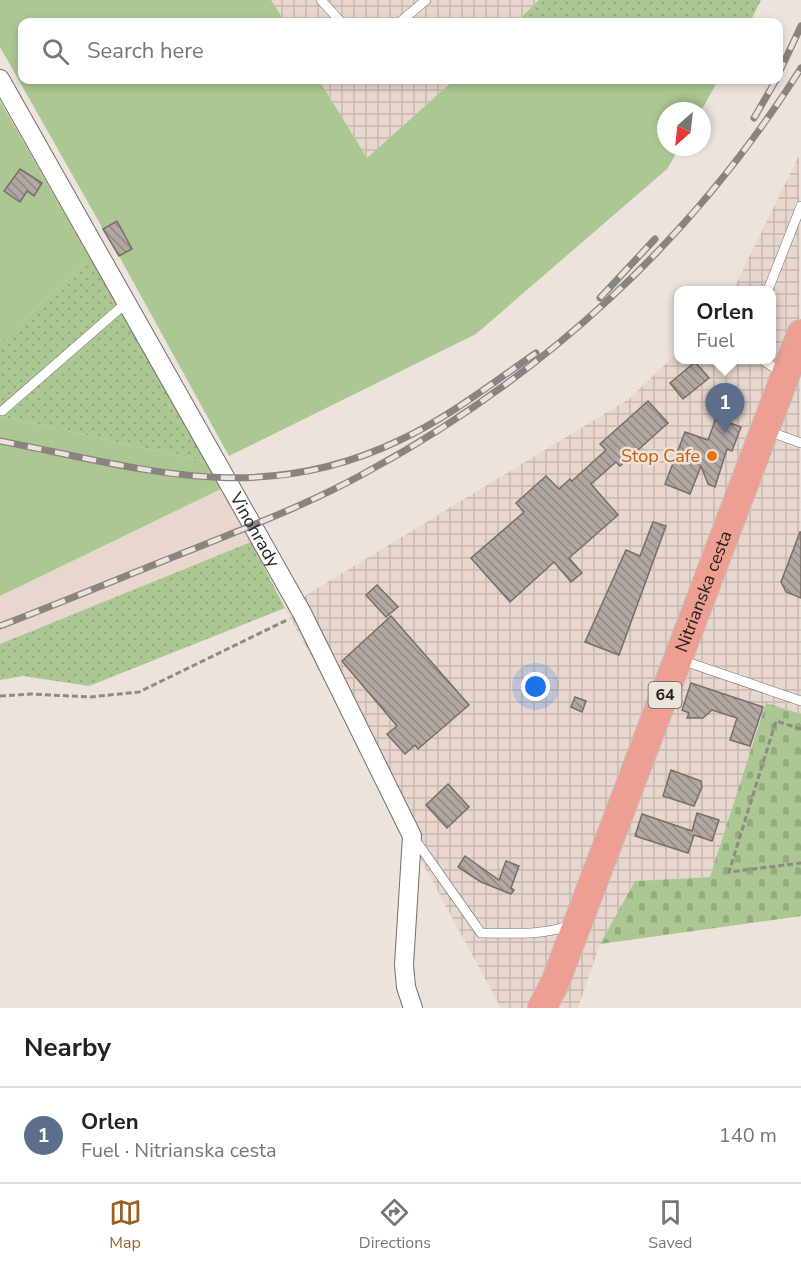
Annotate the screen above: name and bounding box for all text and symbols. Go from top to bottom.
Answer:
search box [18,18,783,84]
icon: search [39,35,72,68]
text: Search here [87,36,204,66]
north arrow [657,102,711,156]
popup [674,286,776,364]
text: Orlen [696,297,754,327]
text: Fuel [696,327,735,354]
pin: 1 [706,384,744,433]
place label: Stop Cafe [621,444,700,468]
marker: Stop Cafe [705,449,719,463]
street label: Vinohrady [224,487,286,572]
street label: Nitrianska cesta [670,527,737,656]
your location [521,672,550,701]
road number: 64 [648,682,682,708]
text: Nearby [24,1030,111,1065]
text: Orlen [81,1107,139,1137]
text: 1 [38,1122,50,1149]
text: 140 m [719,1122,777,1149]
text: Fuel · Nitrianska cesta [81,1137,277,1164]
tab: Map [109,1196,142,1254]
tab: Directions [359,1196,431,1254]
tab: Saved [648,1196,692,1254]

